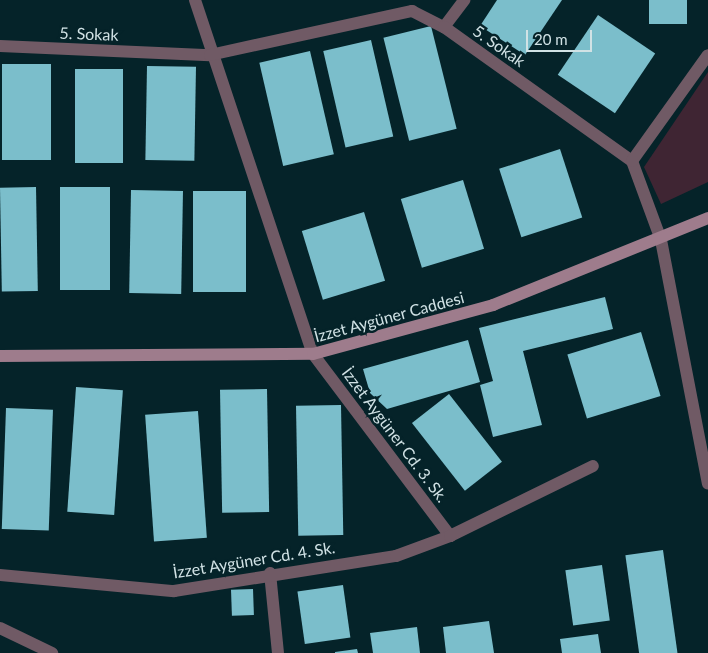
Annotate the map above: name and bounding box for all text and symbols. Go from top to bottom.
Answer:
scale bar [528,20,594,52]
street label: 5. Sokak [469,21,529,71]
street label: 5. Sokak [59,23,119,45]
text: 20 m [534,30,568,48]
street label: İzzet Aygüner Caddesi [311,288,467,346]
street label: İzzet Aygüner Cd. 3. Sk. [338,363,452,507]
street label: İzzet Aygüner Cd. 4. Sk. [171,538,337,582]

